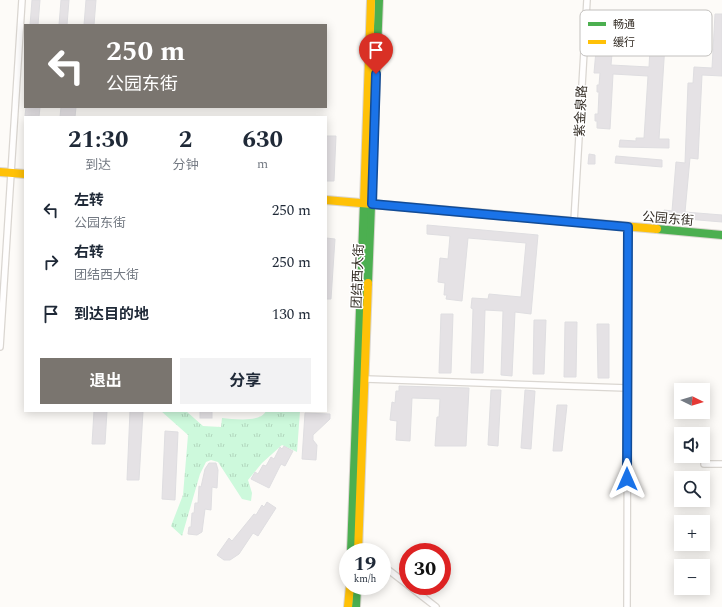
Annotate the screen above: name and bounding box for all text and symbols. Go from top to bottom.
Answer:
legend [580,10,712,56]
text: 畅通 [613,16,635,33]
text: 250 m [106,30,185,73]
pin [359,33,393,74]
text: 缓行 [613,34,635,51]
icon: arrive [365,39,387,61]
icon: left [40,40,92,92]
text: 公园东街 [106,71,178,98]
street label: 紫金泉路 [570,85,592,138]
text: 21:30 [68,122,128,158]
text: 2 [179,122,192,158]
text: 630 [243,122,283,158]
text: m [257,154,268,174]
text: 到达 [85,155,111,175]
text: 分钟 [172,155,198,175]
text: 左转 [74,189,104,212]
icon: left [40,199,62,221]
text: 250 m [272,199,311,222]
street label: 公园东街 [641,207,695,231]
text: 公园东街 [74,213,126,233]
text: 右转 [74,241,104,264]
street label: 团结西大街 [347,243,369,309]
icon: right [40,251,62,273]
text: 250 m [272,251,311,274]
text: 团结西大街 [74,265,139,285]
icon: arrive [40,303,62,325]
text: 到达目的地 [74,303,149,326]
text: 130 m [272,303,311,326]
button: 退出 [40,358,172,404]
button: 分享 [180,358,311,404]
north arrow [674,383,710,419]
map controls [674,383,710,595]
button: sound [674,427,710,463]
position arrow [606,458,648,500]
button: search [674,471,710,507]
button: + [674,515,710,551]
speed limit sign: 30 [399,543,451,595]
text: 19 [354,549,376,579]
button: − [674,559,710,595]
text: km/h [354,571,376,587]

